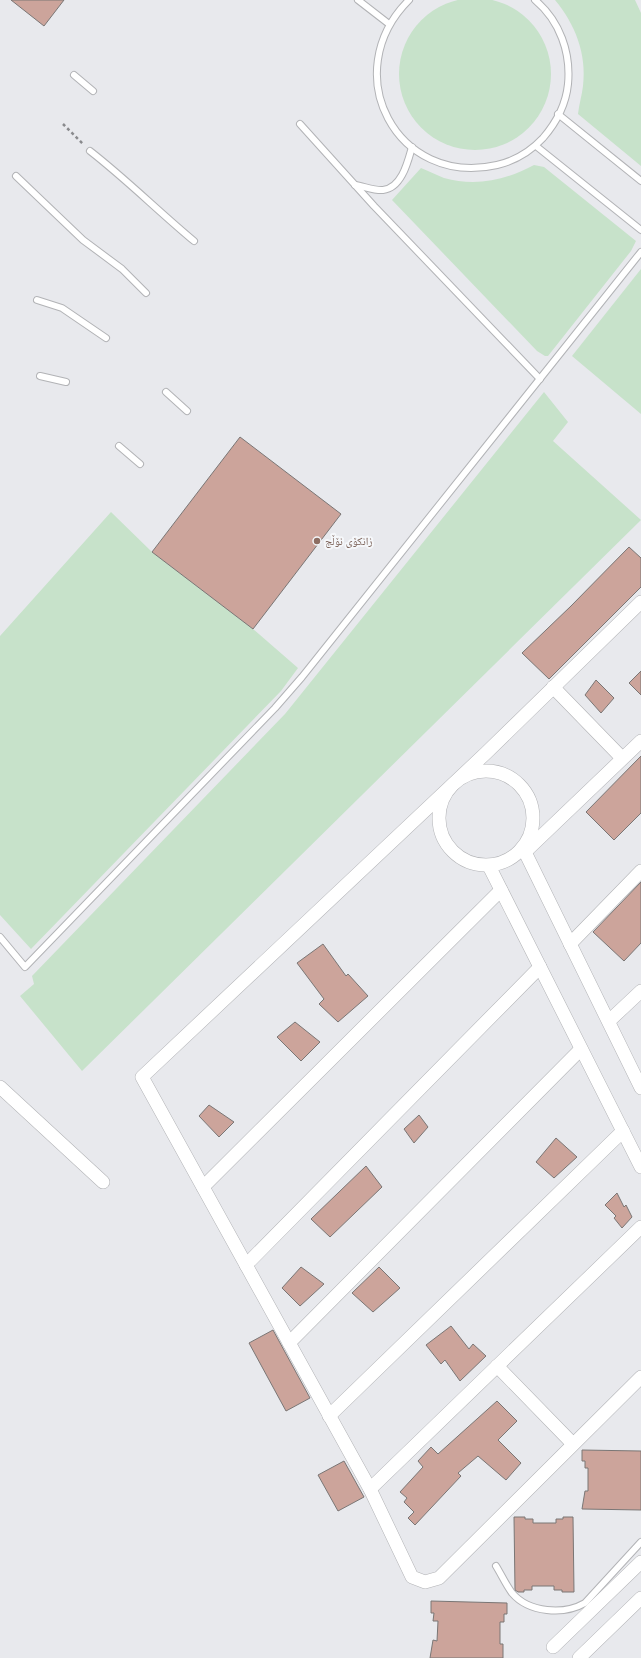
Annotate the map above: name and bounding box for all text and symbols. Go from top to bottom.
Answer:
place label: زانکۆی نۆڵج [325,534,373,549]
marker: زانکۆی نۆڵج [312,536,322,546]

